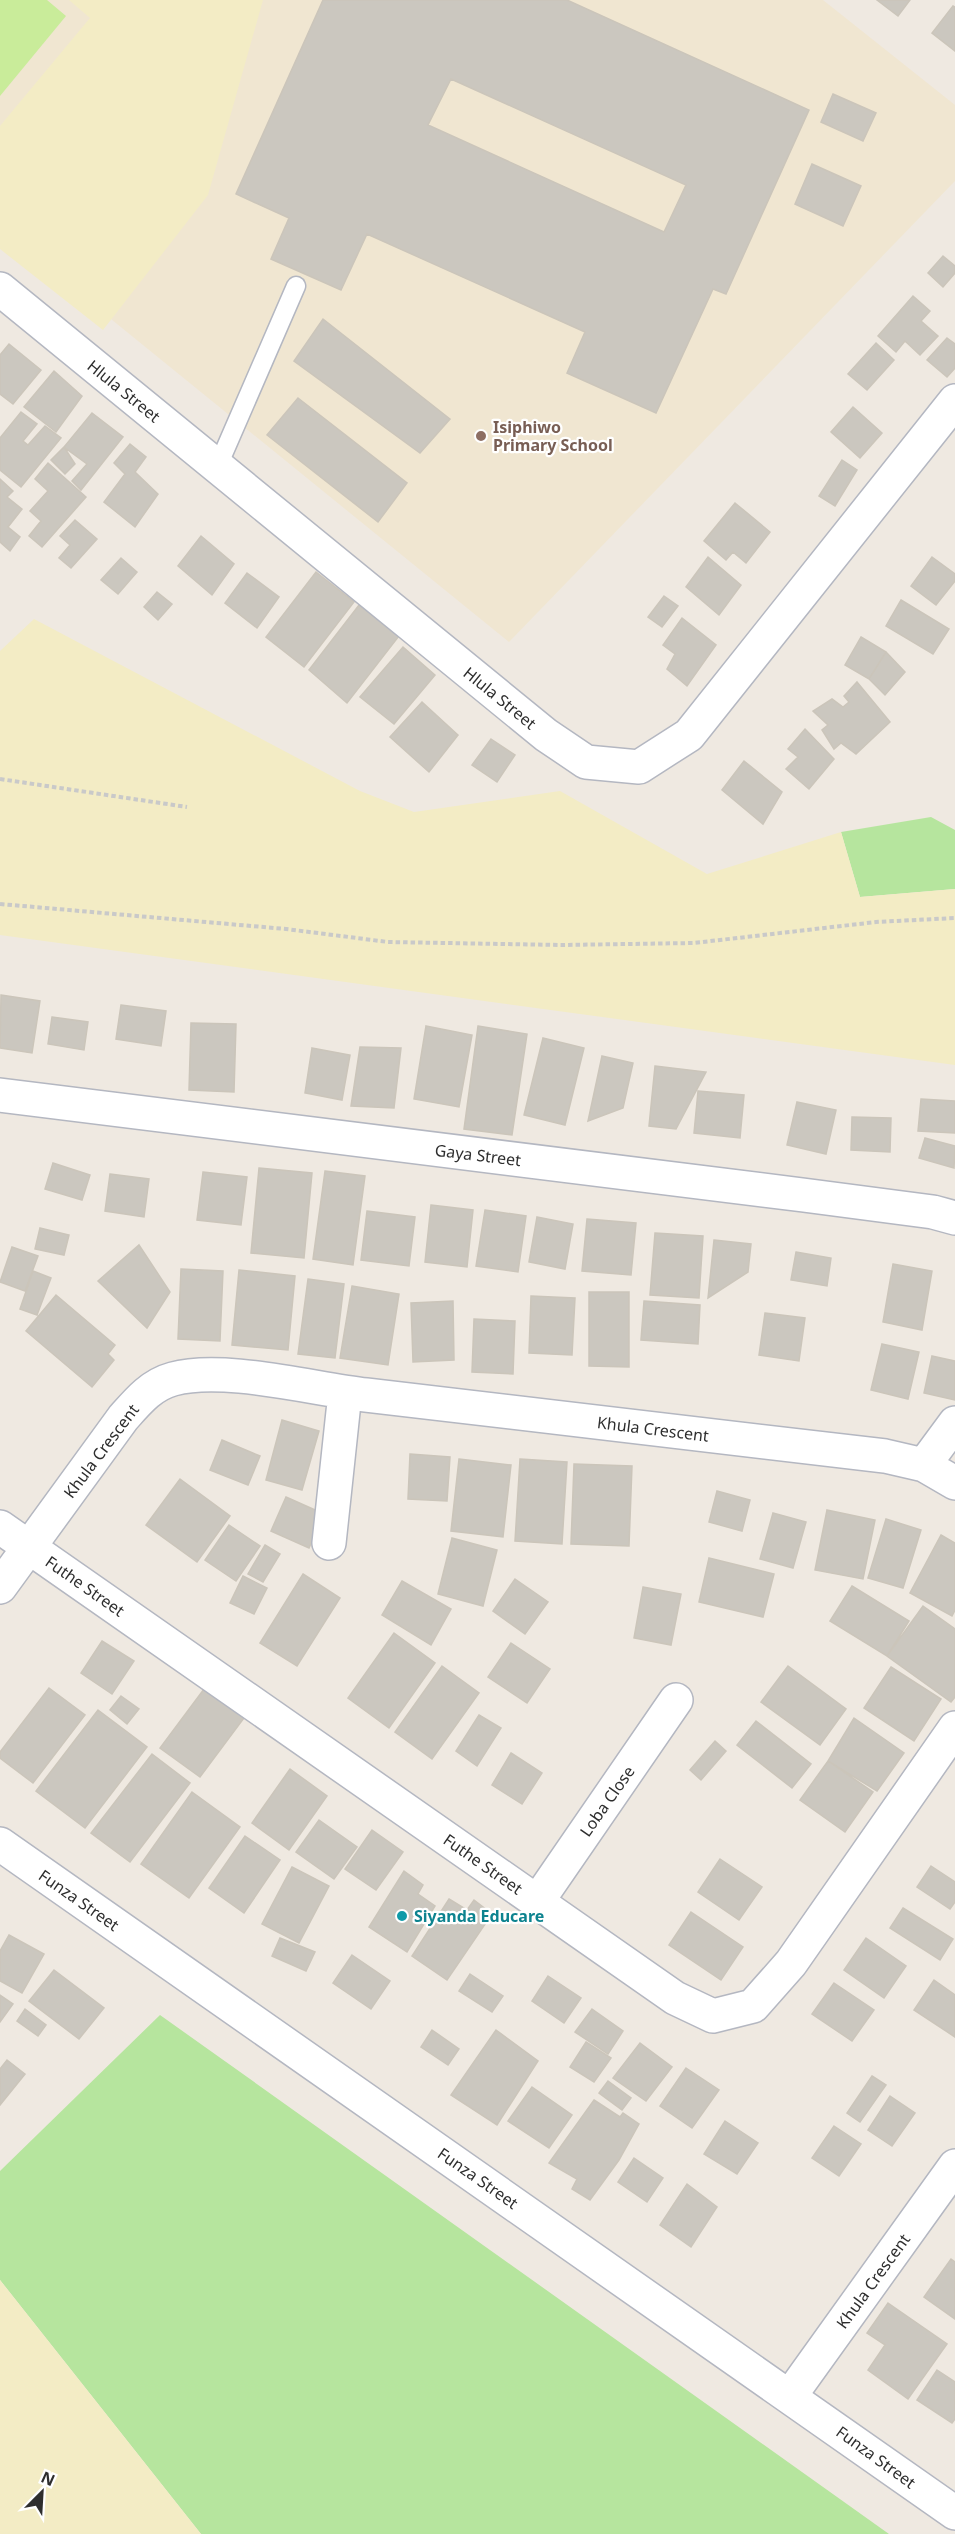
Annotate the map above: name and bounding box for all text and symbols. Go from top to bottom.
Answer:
street label: Hlula Street [83,355,165,427]
place label: Isiphiwo Primary School [493,416,613,456]
marker: Isiphiwo Primary School [474,429,488,443]
street label: Hlula Street [459,662,541,734]
street label: Gaya Street [434,1139,523,1171]
street label: Khula Crescent [58,1399,144,1503]
street label: Khula Crescent [596,1411,710,1447]
street label: Futhe Street [41,1551,129,1621]
street label: Loba Close [575,1761,639,1841]
street label: Futhe Street [439,1829,527,1899]
street label: Funza Street [34,1864,124,1936]
place label: Siyanda Educare [414,1905,544,1927]
marker: Siyanda Educare [395,1909,409,1923]
street label: Funza Street [433,2142,523,2214]
street label: Khula Crescent [831,2229,915,2333]
street label: Funza Street [832,2421,920,2493]
north arrow [12,2462,72,2522]
text: N [38,2466,59,2491]

